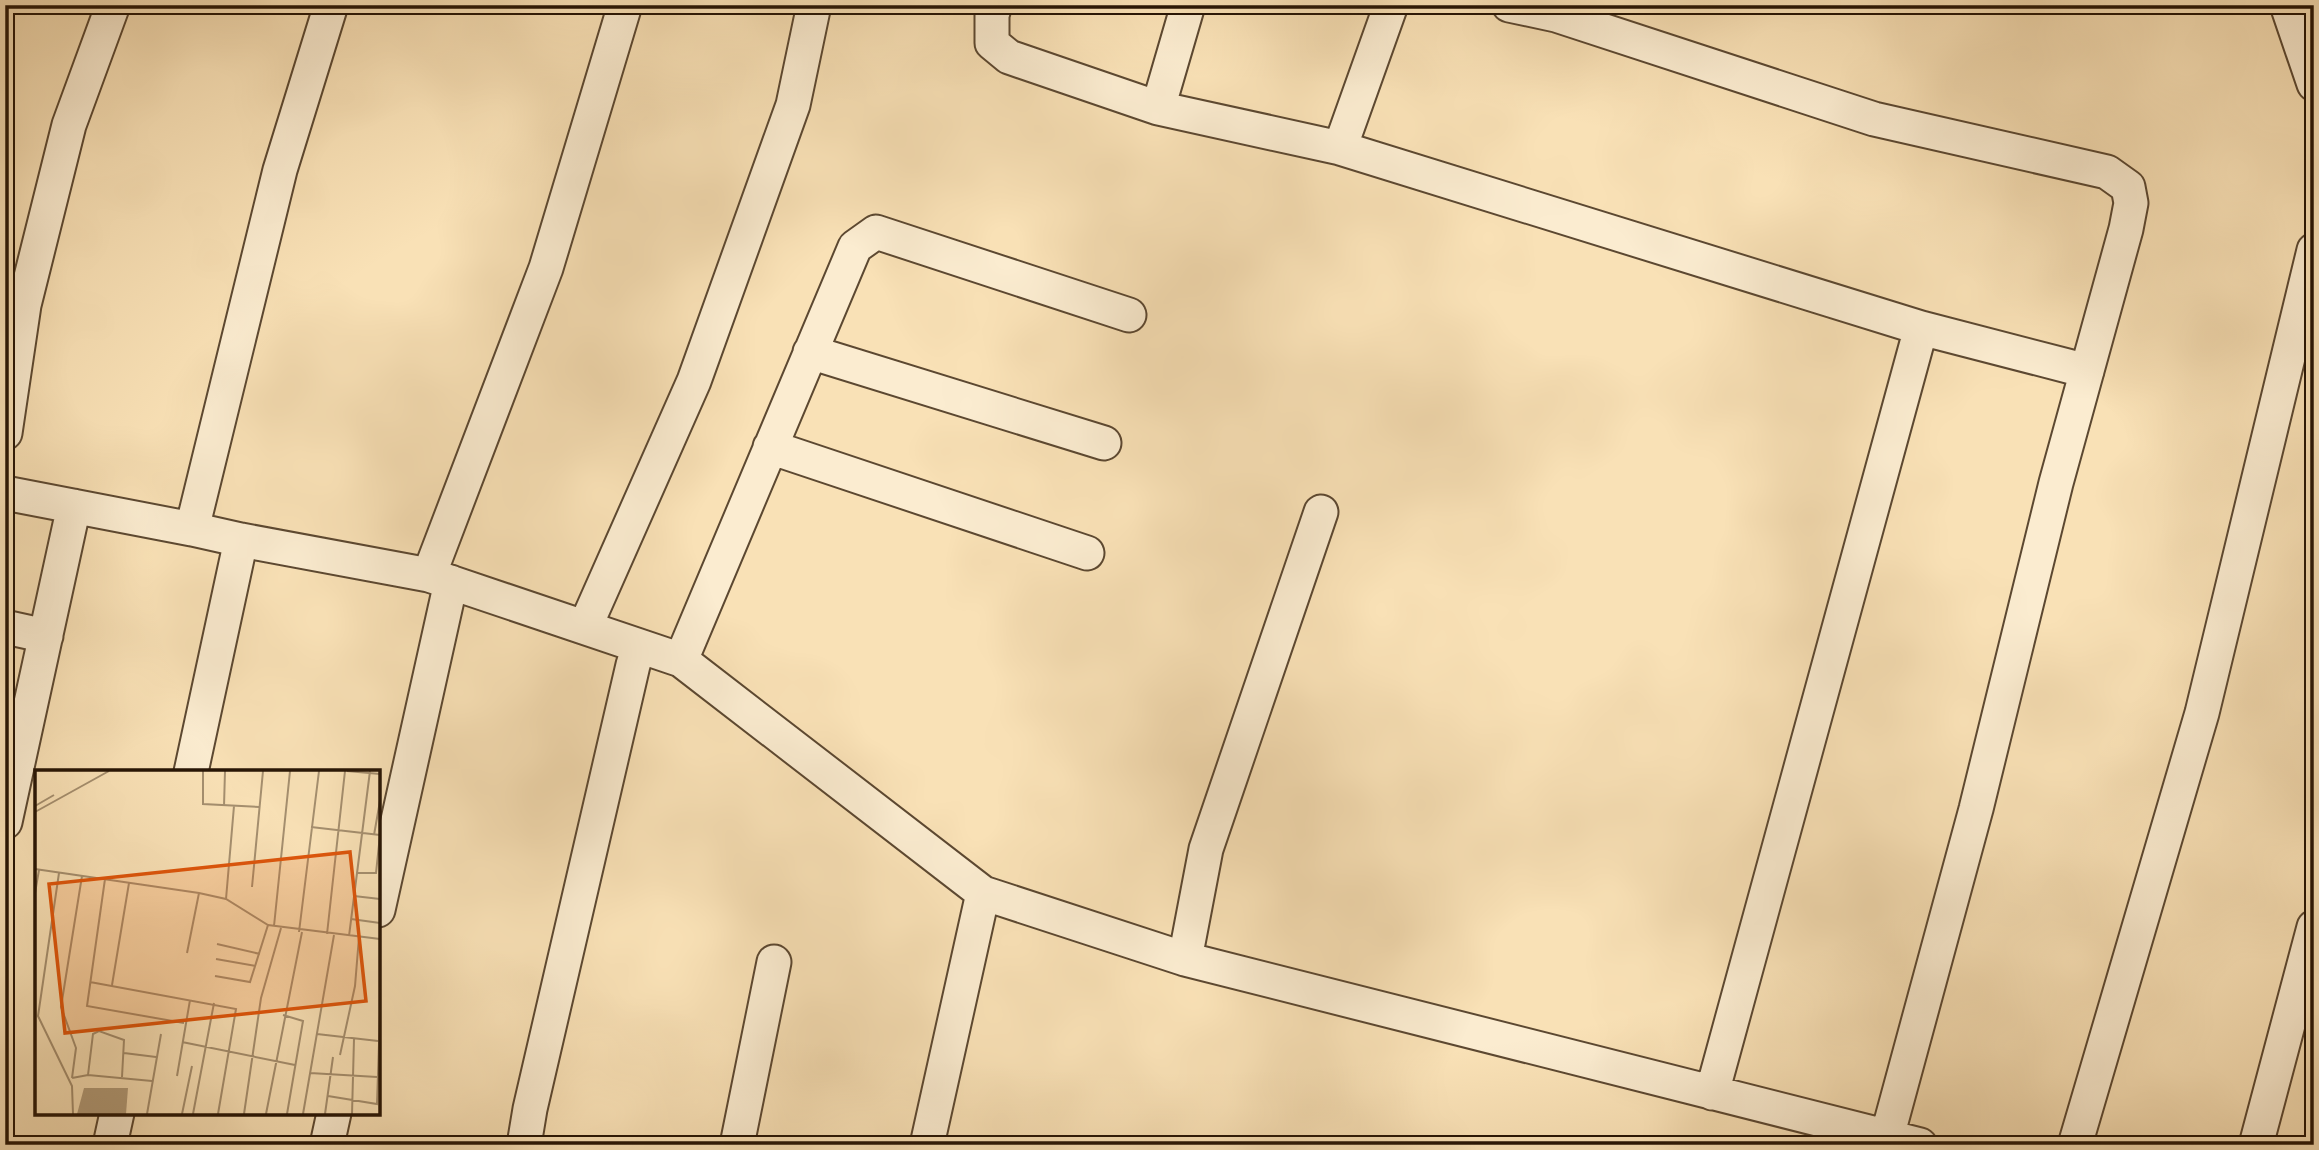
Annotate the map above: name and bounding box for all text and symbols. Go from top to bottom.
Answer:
inset map [35,770,380,1115]

